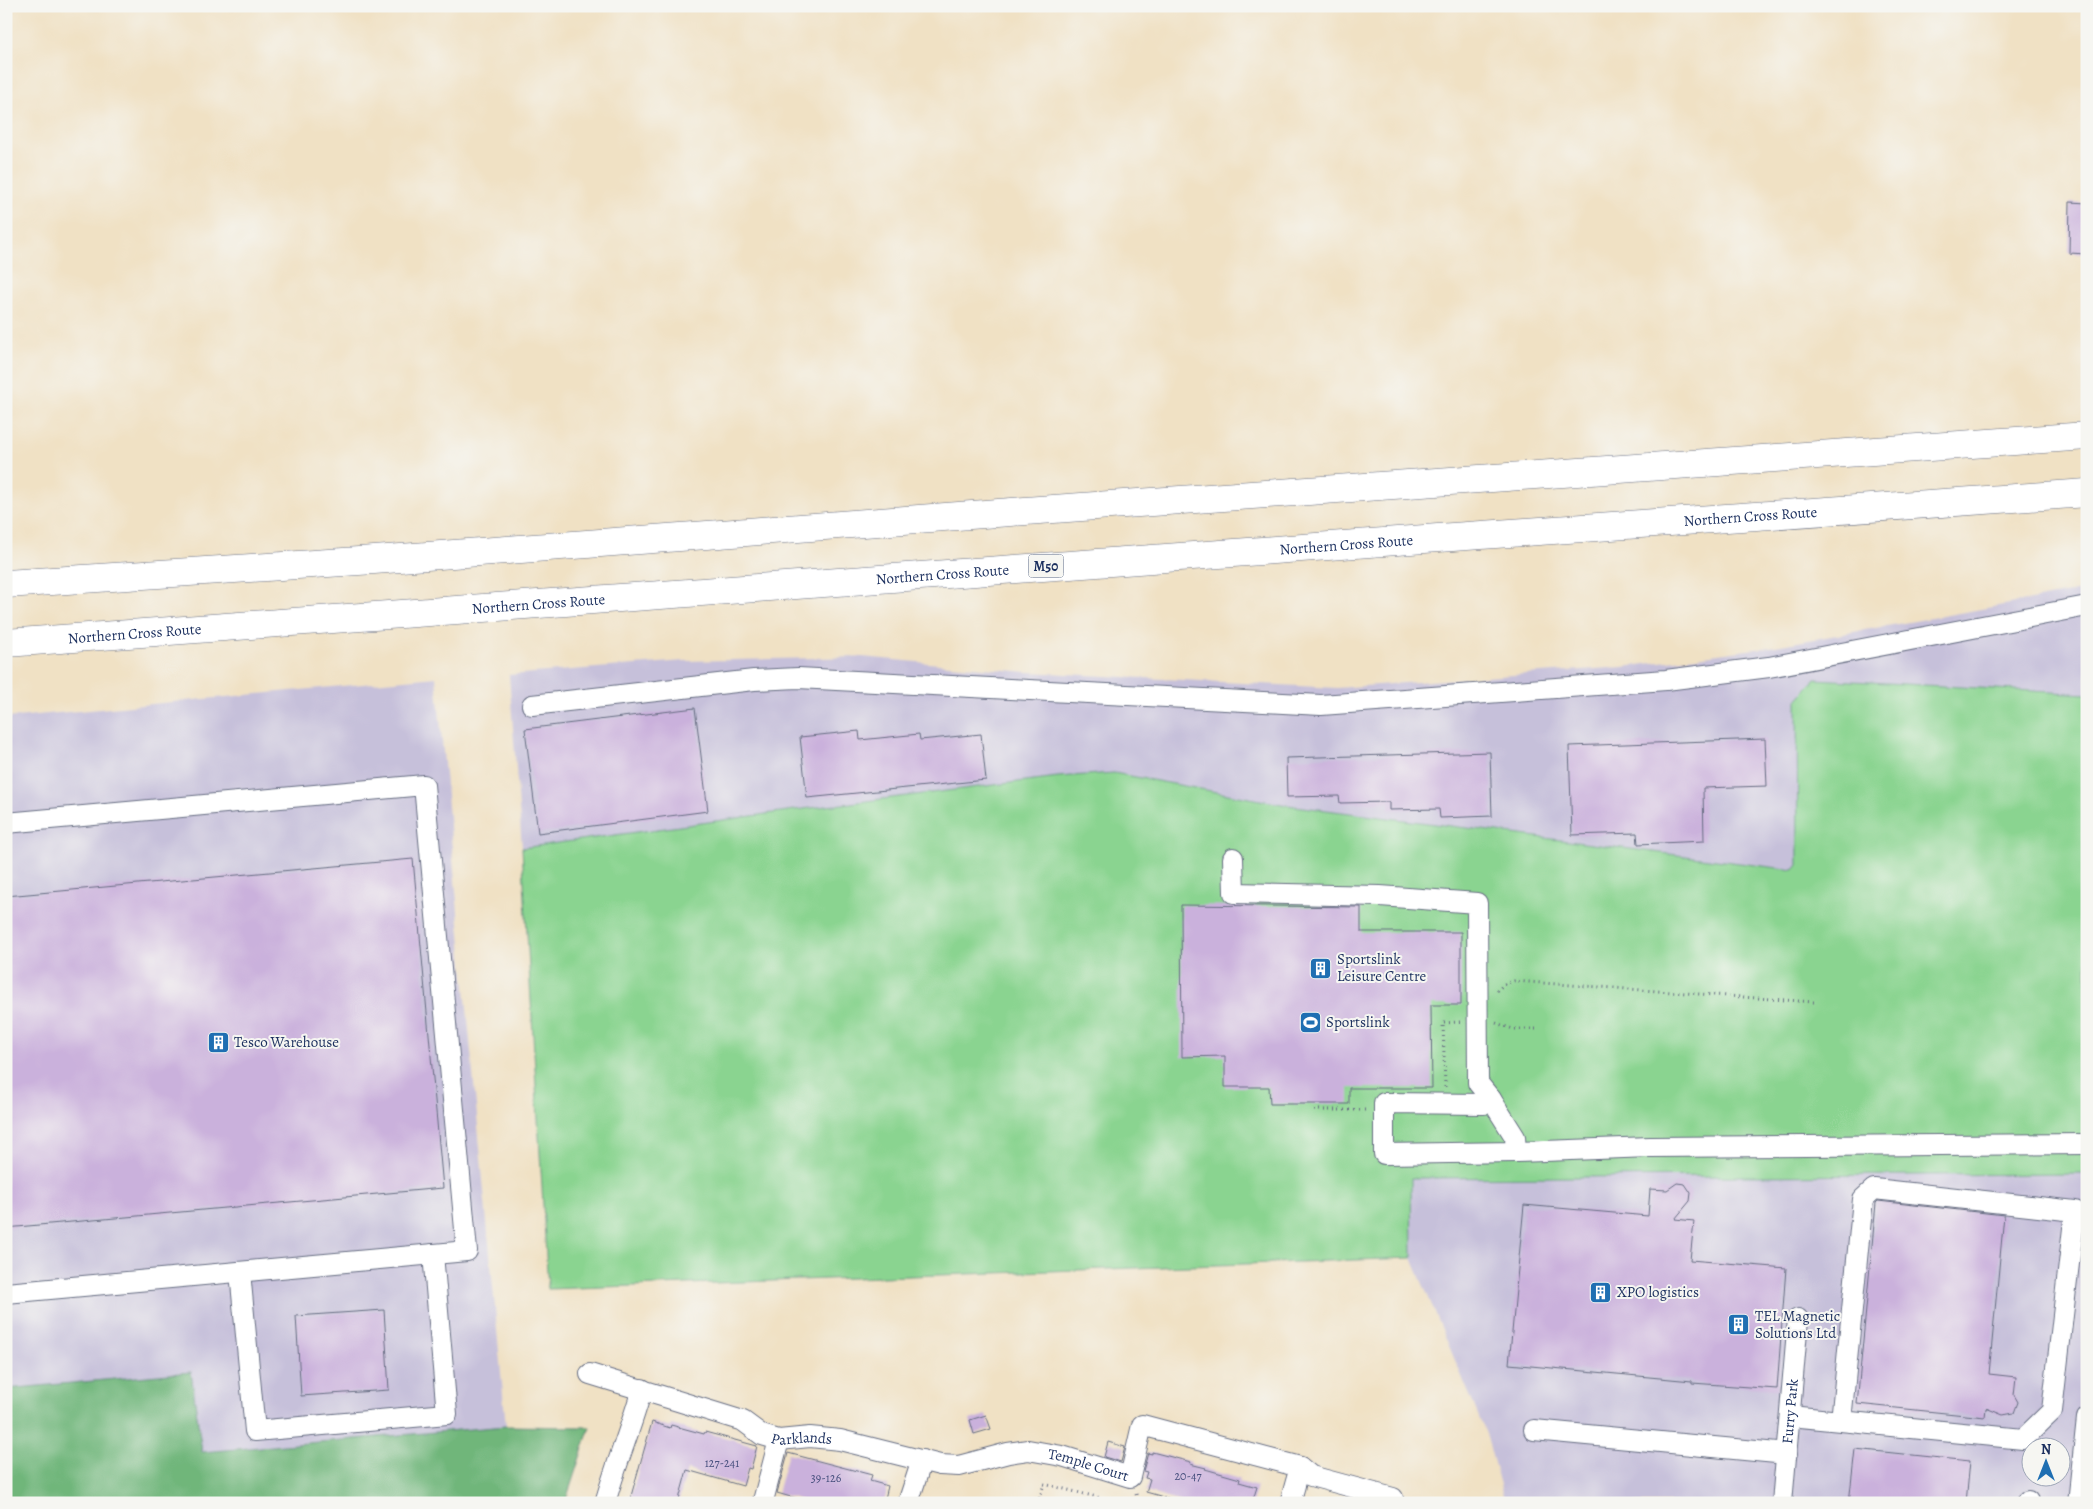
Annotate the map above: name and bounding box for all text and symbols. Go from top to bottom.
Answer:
street label: Northern Cross Route [1683,502,1818,531]
street label: Northern Cross Route [1279,530,1414,560]
road number: M50 [1028,554,1064,578]
street label: Northern Cross Route [875,559,1010,589]
street label: Northern Cross Route [471,589,606,619]
street label: Northern Cross Route [67,619,202,648]
place label: Sportslink Leisure Centre [1337,949,1427,986]
building icon: Sportslink Leisure Centre [1309,956,1333,980]
sports icon: Sportslink [1298,1010,1322,1034]
place label: Sportslink [1326,1012,1390,1032]
building icon: Tesco Warehouse [206,1030,230,1054]
place label: Tesco Warehouse [234,1032,339,1052]
building icon: XPO logistics [1589,1280,1613,1304]
place label: XPO logistics [1617,1282,1699,1302]
place label: TEL Magnetic Solutions Ltd [1755,1306,1840,1343]
building icon: TEL Magnetic Solutions Ltd [1727,1313,1751,1337]
street label: Furry Park [1777,1377,1803,1445]
street label: Parklands [769,1427,833,1450]
north arrow [2020,1436,2070,1486]
text: N [2041,1440,2051,1459]
street label: Temple Court [1047,1444,1131,1486]
house number: 127-241 [705,1455,739,1471]
house number: 20-47 [1174,1468,1203,1484]
house number: 39-126 [811,1470,842,1486]

